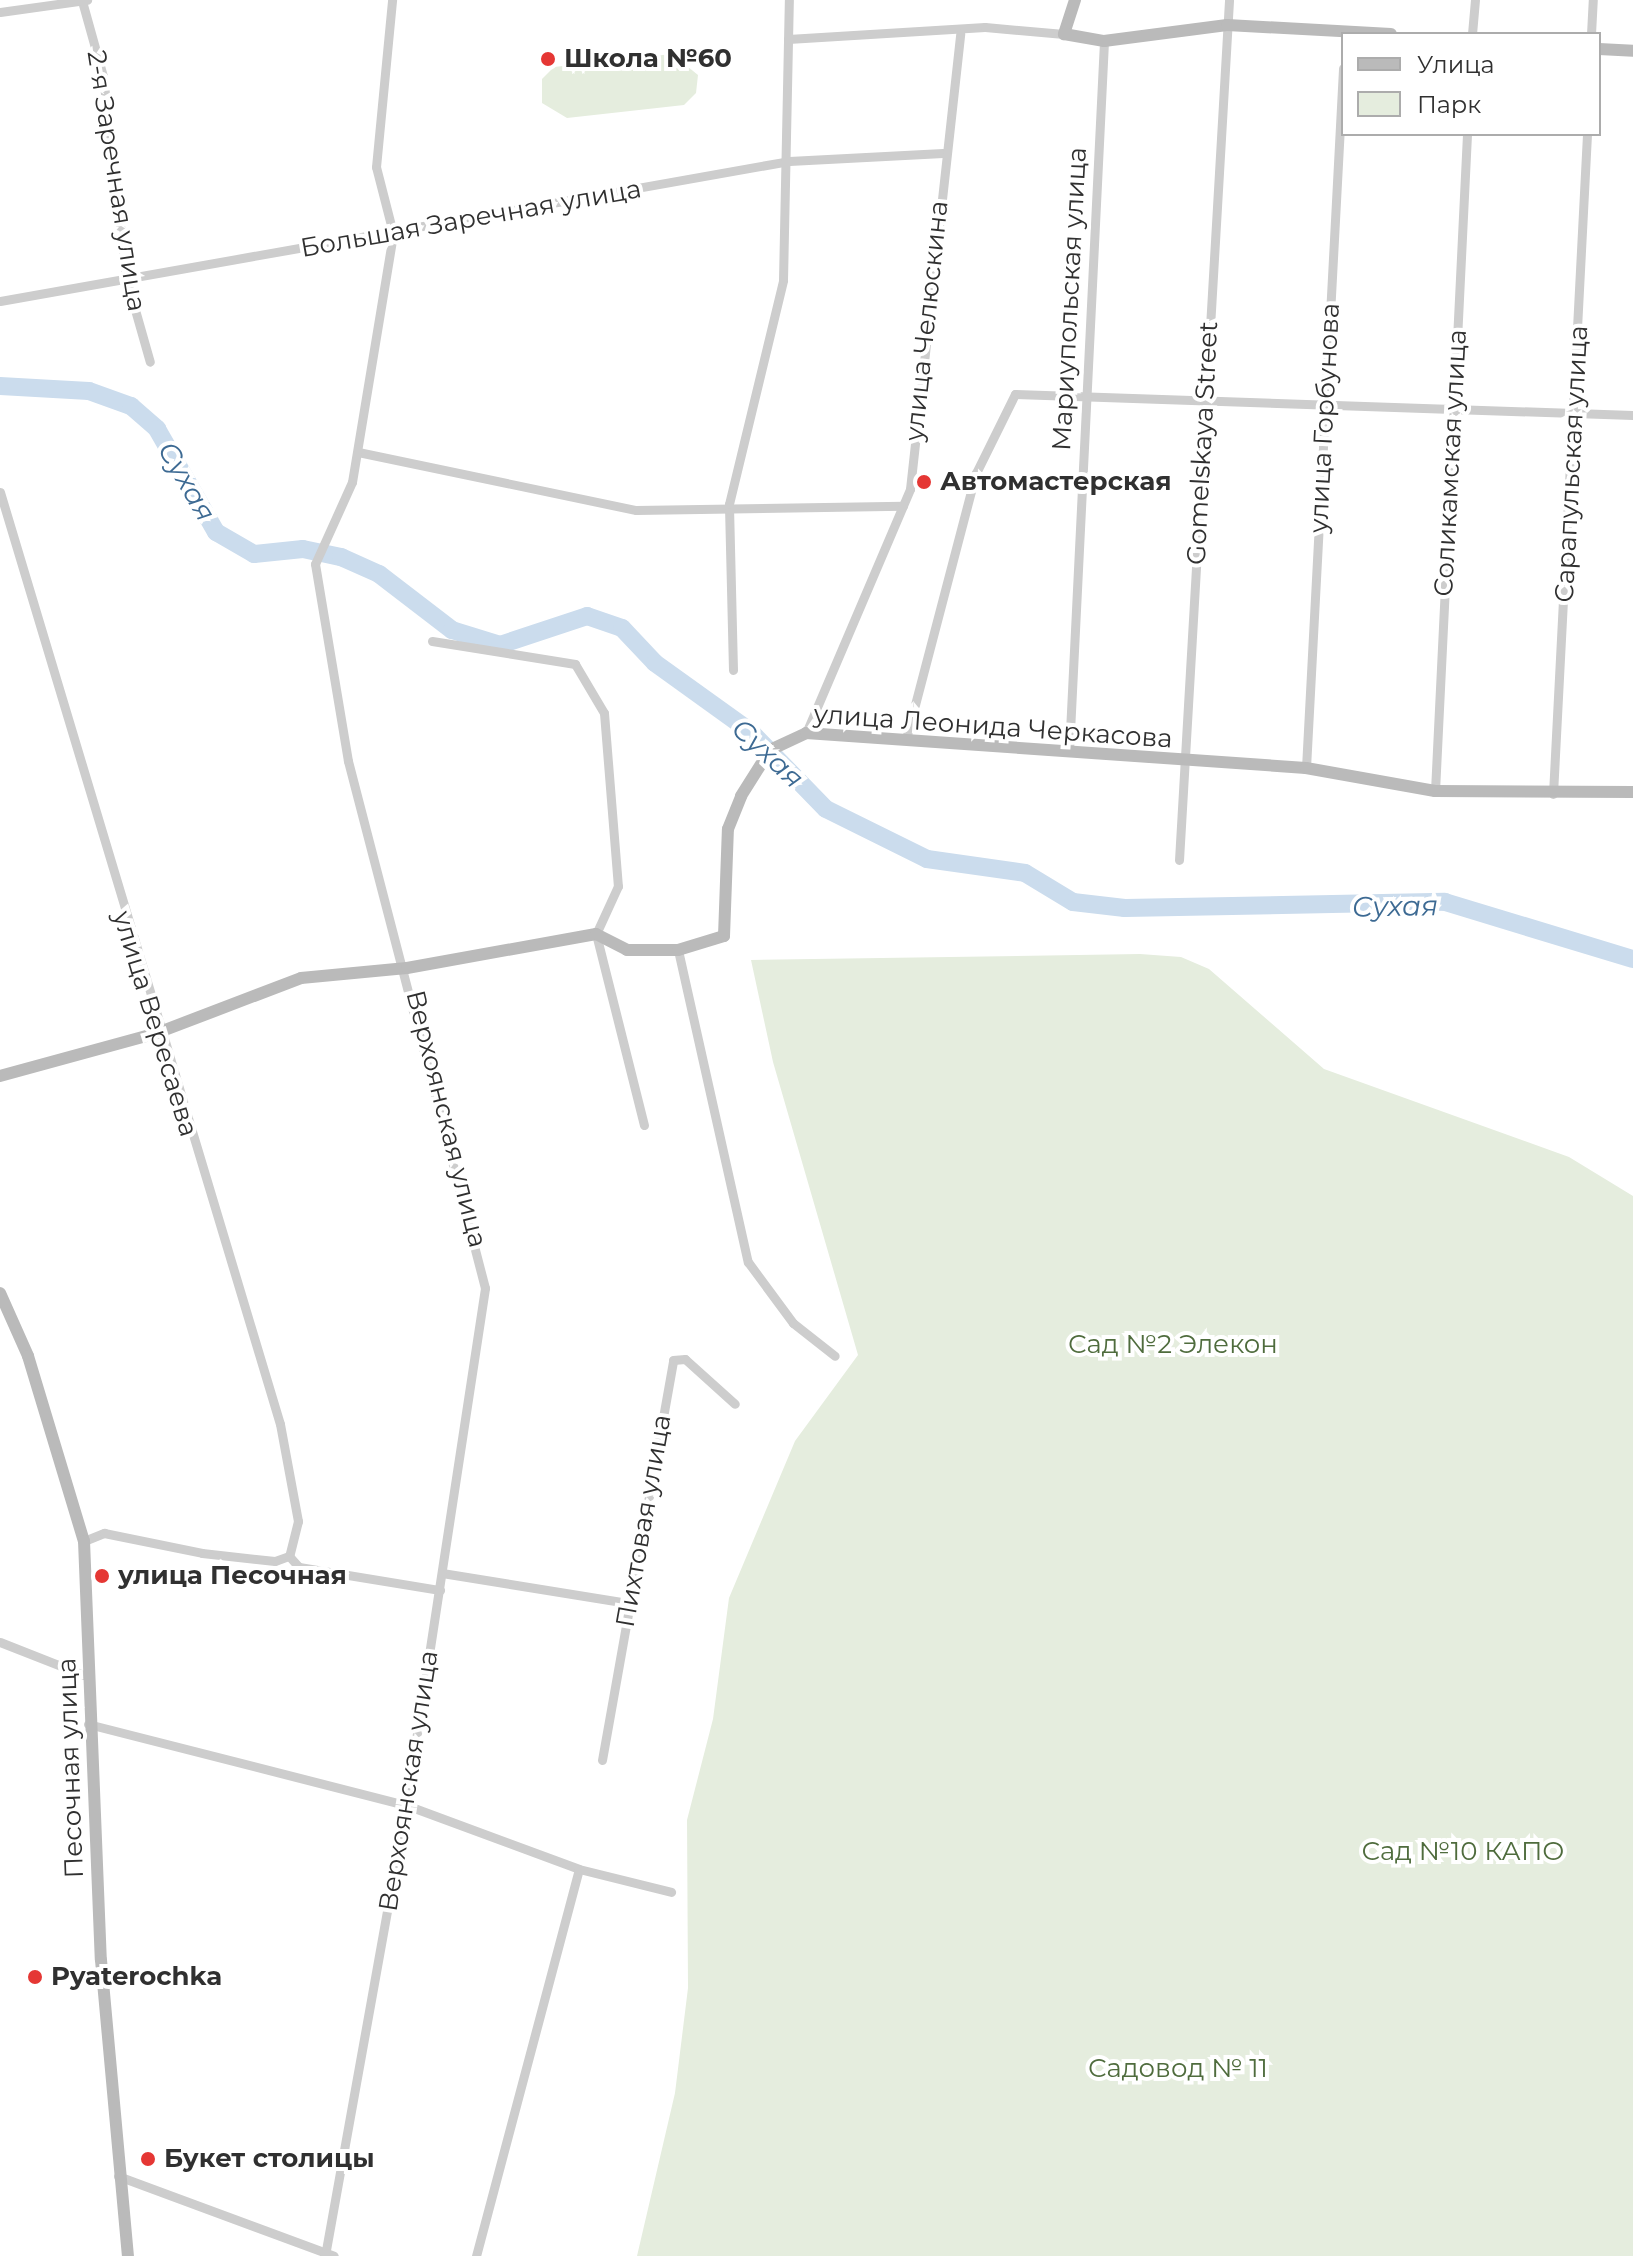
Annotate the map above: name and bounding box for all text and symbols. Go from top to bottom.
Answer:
legend [1341,32,1601,136]
place label: Школа №60 [564,43,732,75]
street label: 2-я Заречная улица [80,48,152,314]
marker: Школа №60 [539,50,557,68]
text: Улица [1417,50,1495,79]
text: Парк [1417,90,1481,119]
street label: Мариупольская улица [1046,146,1094,452]
street label: Большая Заречная улица [298,174,644,264]
street label: улица Челюскина [899,199,955,443]
street label: улица Горбунова [1303,302,1347,534]
street label: Gomelskaya Street [1181,320,1225,566]
street label: Сарапульская улица [1549,325,1595,603]
street label: Соликамская улица [1428,329,1474,597]
water label: Сухая [151,435,223,527]
place label: Автомастерская [940,466,1171,498]
marker: Автомастерская [915,473,933,491]
street label: улица Леонида Черкасова [812,699,1174,755]
water label: Сухая [725,711,811,795]
water label: Сухая [1352,888,1438,924]
street label: улица Вересаева [106,907,204,1141]
street label: Верхоянская улица [399,987,493,1251]
park label: Сад №2 Элекон [1068,1329,1278,1361]
street label: Пихтовая улица [610,1412,678,1630]
place label: улица Песочная [118,1560,347,1592]
marker: улица Песочная [93,1567,111,1585]
street label: Верхоянская улица [373,1648,445,1914]
street label: Песочная улица [52,1657,90,1879]
park label: Сад №10 КАПО [1362,1836,1564,1868]
place label: Pyaterochka [51,1961,222,1993]
marker: Pyaterochka [26,1968,44,1986]
park label: Садовод № 11 [1088,2053,1268,2085]
place label: Букет столицы [164,2143,375,2175]
marker: Букет столицы [139,2150,157,2168]

